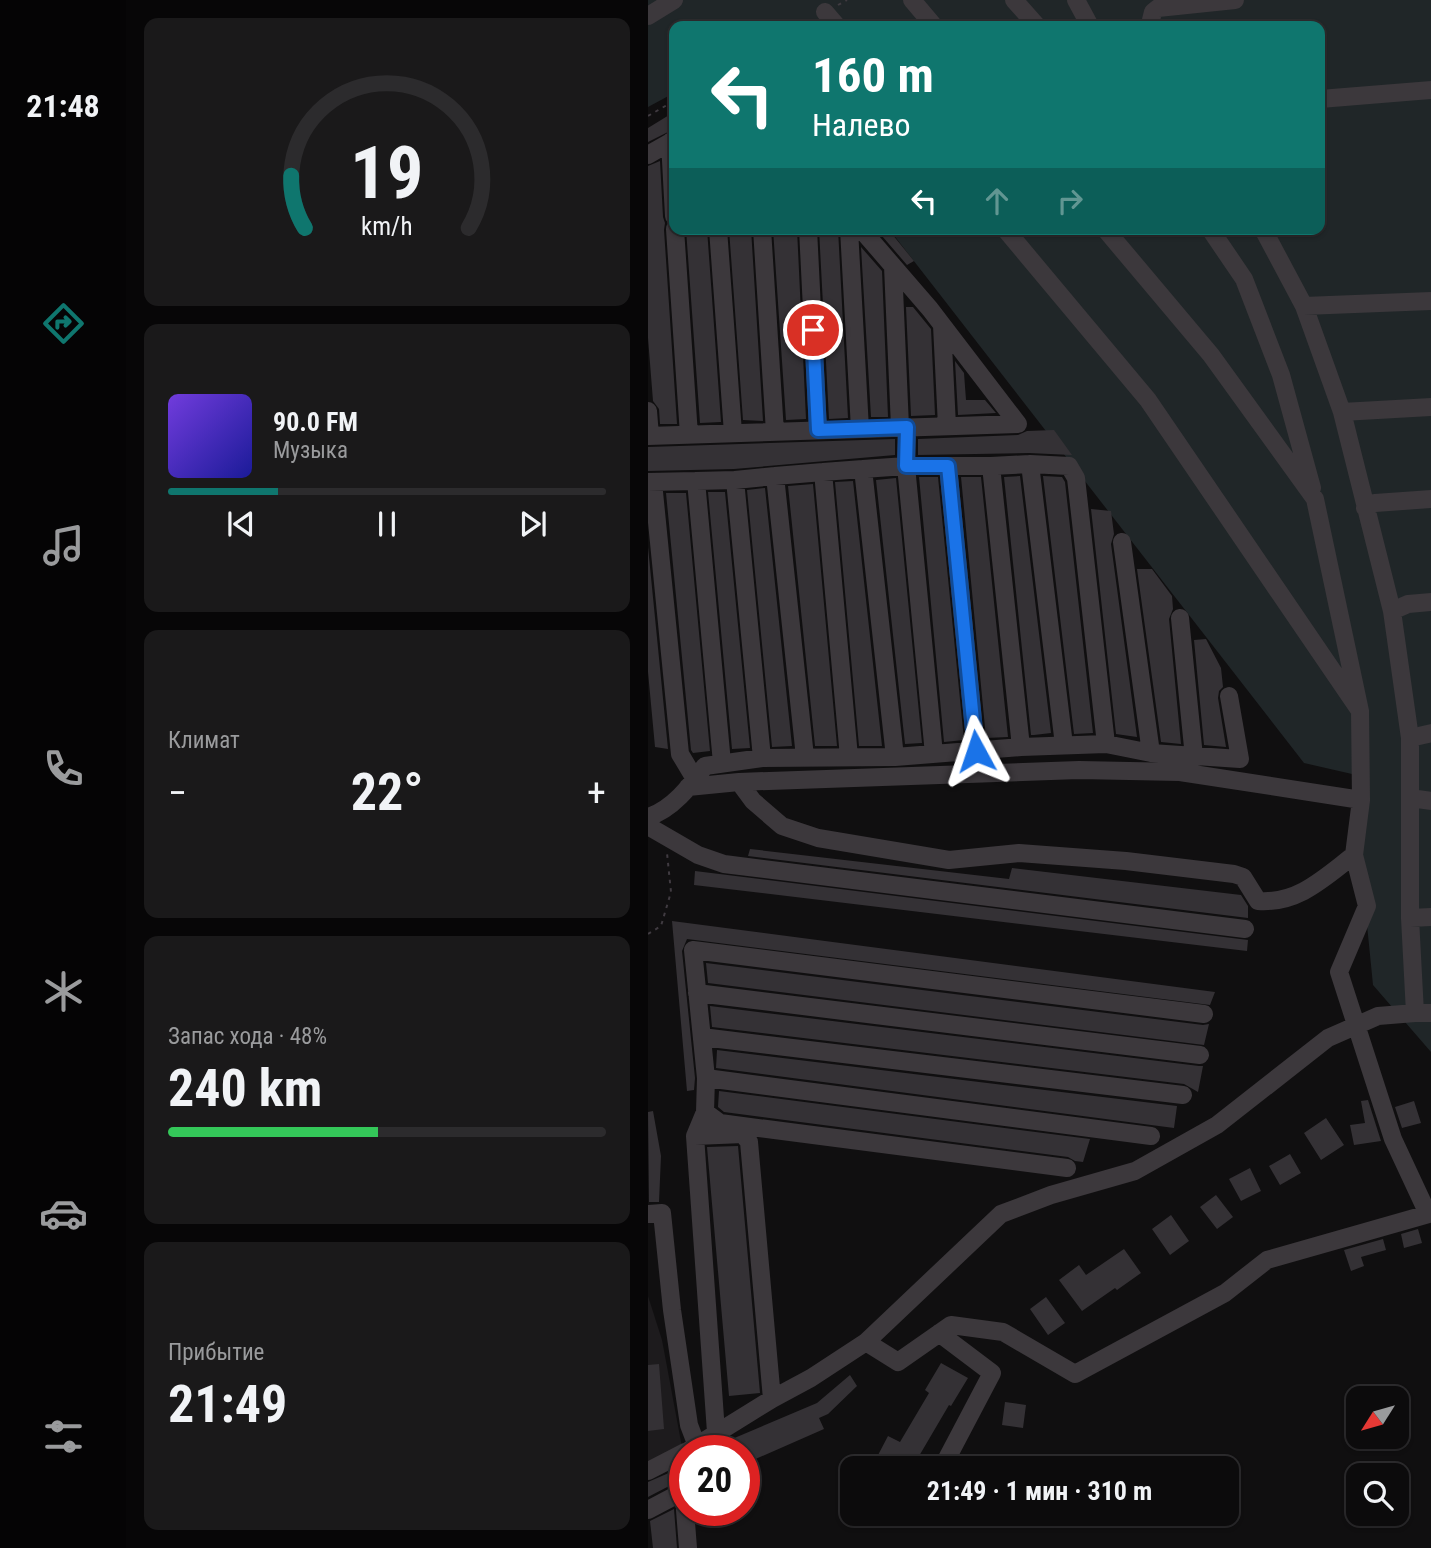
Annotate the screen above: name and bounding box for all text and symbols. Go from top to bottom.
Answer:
text: 160 m [812,47,934,104]
icon: left [697,49,788,140]
text: 21:48 [26,87,100,125]
text: Налево [812,106,911,144]
text: 19 [350,130,424,216]
icon: left [905,182,943,220]
icon: ahead [978,182,1016,220]
icon: right [1051,182,1089,220]
text: km/h [361,212,413,241]
icon: directions [39,299,88,348]
pin [783,300,843,360]
icon: arrive [794,311,832,349]
text: 90.0 FM [273,407,358,437]
text: Музыка [273,437,348,464]
icon: previous [222,505,260,543]
icon: pause [368,505,406,543]
icon: next [514,505,552,543]
icon: music [39,521,88,570]
position arrow [939,714,1013,788]
text: Климат [168,727,240,754]
icon: phone [39,744,88,793]
text: 22° [351,762,423,823]
text: − [168,771,187,815]
text: + [587,771,606,815]
icon: climate [39,967,88,1016]
text: Запас хода · 48% [168,1023,327,1050]
text: 240 km [168,1058,322,1119]
icon: car [39,1189,88,1238]
text: Прибытие [168,1339,264,1366]
text: 21:49 [168,1374,287,1435]
north arrow [1346,1386,1409,1449]
map controls [1346,1386,1409,1526]
icon: filters [39,1412,88,1461]
speed limit sign: 20 [669,1435,760,1526]
button: search [1346,1463,1409,1526]
text: 21:49 · 1 мин · 310 m [927,1476,1152,1506]

